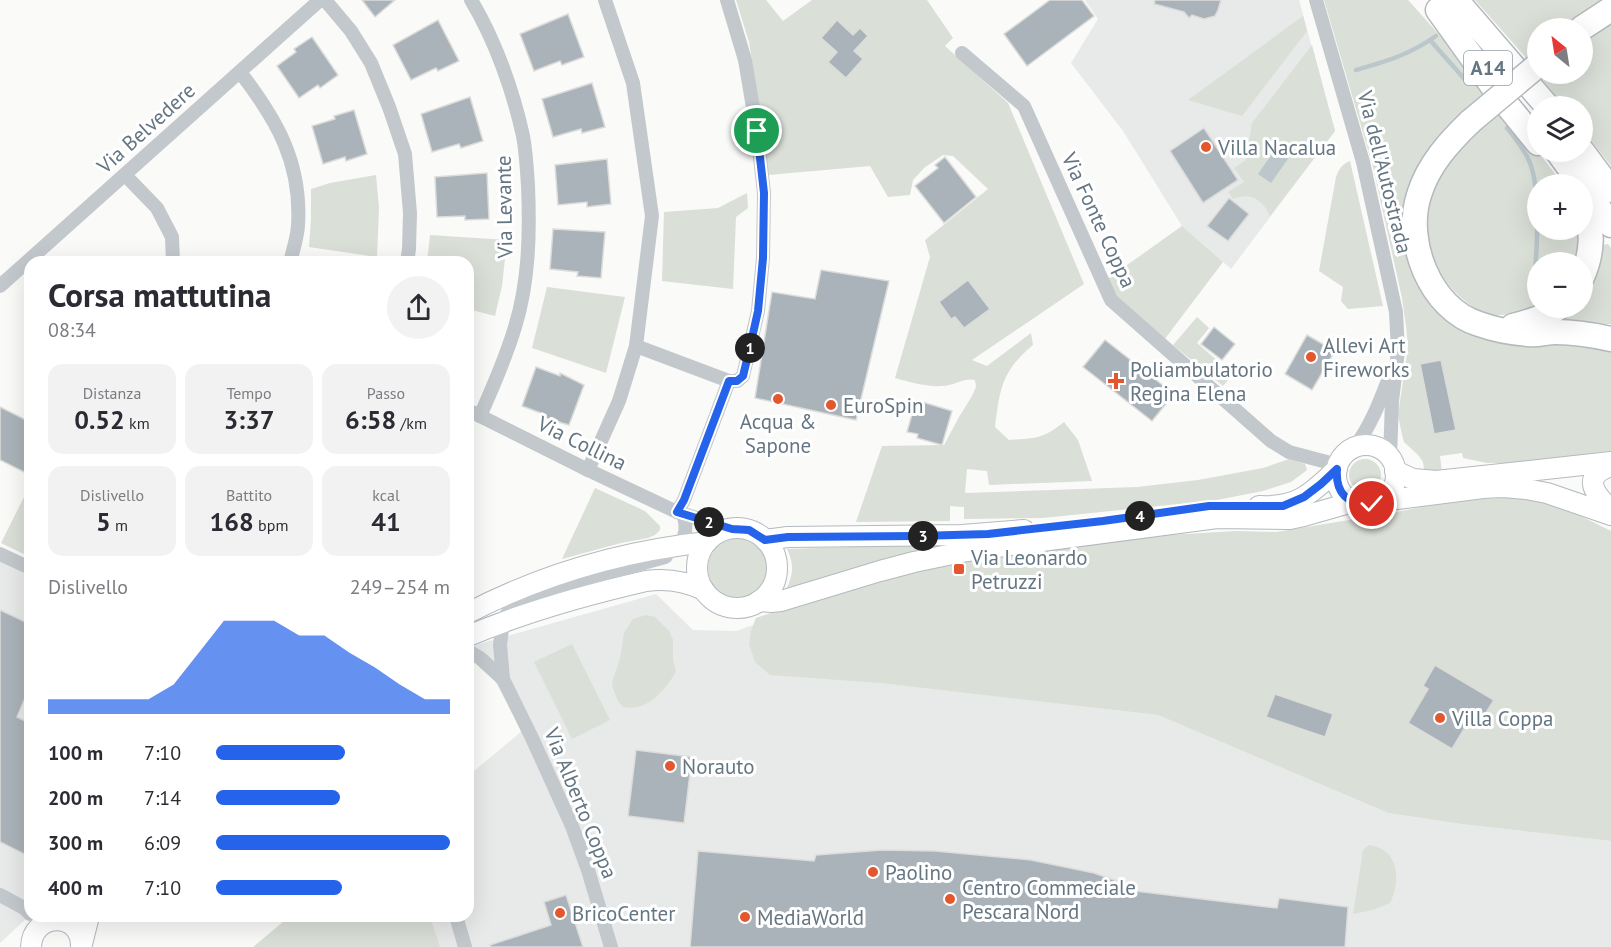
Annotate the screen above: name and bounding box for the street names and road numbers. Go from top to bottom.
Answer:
road number: A14 [1464,51,1512,85]
street label: Via Belvedere [91,77,201,180]
street label: Via dell'Autostrada [1351,87,1418,256]
street label: Via Fonte Coppa [1055,147,1142,292]
street label: Via Levante [490,155,518,260]
street label: Via Collina [532,409,631,476]
street label: Via Alberto Coppa [538,723,624,882]

